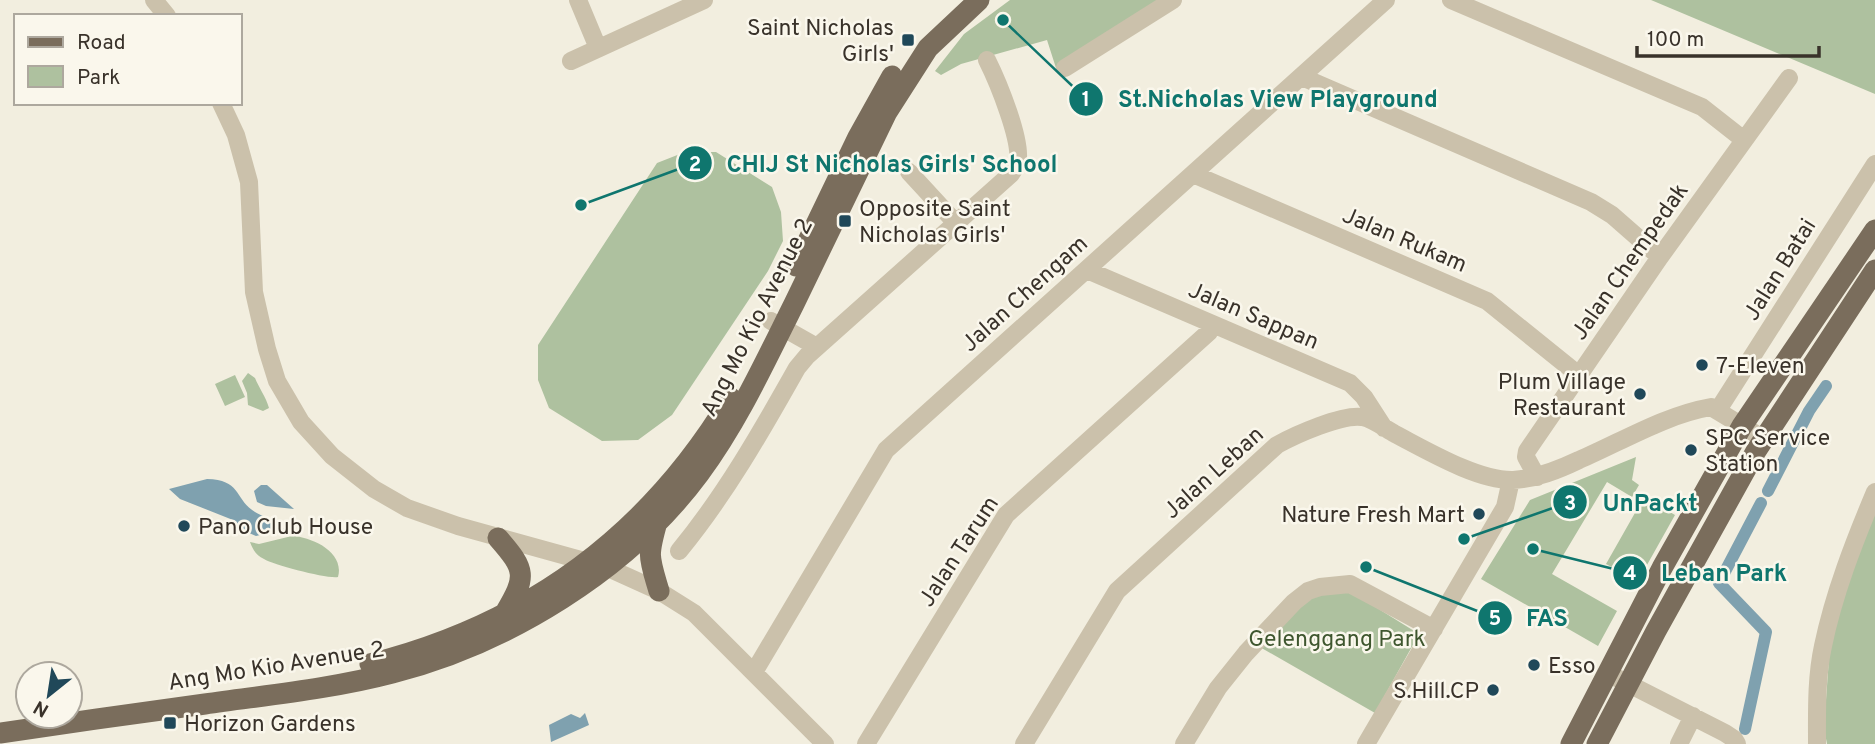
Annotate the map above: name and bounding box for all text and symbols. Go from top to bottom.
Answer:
legend [14,14,242,105]
scale bar [1637,14,1819,58]
place label: Saint Nicholas Girls' [747,15,894,70]
text: 100 m [1647,27,1704,54]
text: Road [77,30,126,57]
marker: Saint Nicholas Girls' [900,32,916,48]
text: Park [77,65,120,92]
callout: St.Nicholas View Playground [1068,76,1452,121]
text: St.Nicholas View Playground [1118,86,1438,116]
text: 1 [1082,87,1090,114]
callout: CHIJ St Nicholas Girls' School [678,141,1072,186]
text: CHIJ St Nicholas Girls' School [726,151,1058,181]
text: 2 [689,152,701,179]
street label: Jalan Chempedak [1566,178,1696,347]
place label: Opposite Saint Nicholas Girls' [859,196,1011,251]
street label: Jalan Rukam [1337,202,1471,281]
marker: Opposite Saint Nicholas Girls' [837,213,853,229]
street label: Ang Mo Kio Avenue 2 [696,214,821,422]
street label: Jalan Batai [1738,214,1824,327]
street label: Jalan Chengam [956,230,1095,359]
street label: Jalan Sappan [1183,277,1323,358]
place label: 7-Eleven [1716,353,1805,382]
marker: 7-Eleven [1694,357,1710,373]
place label: Plum Village Restaurant [1498,369,1626,424]
marker: Plum Village Restaurant [1632,386,1648,402]
street label: Jalan Leban [1158,421,1271,527]
place label: SPC Service Station [1705,425,1830,480]
marker: SPC Service Station [1683,442,1699,458]
callout: UnPackt [1553,480,1711,525]
text: UnPackt [1602,490,1698,520]
text: 3 [1564,491,1576,518]
street label: Jalan Tarum [914,492,1007,613]
place label: Nature Fresh Mart [1281,502,1465,531]
marker: Nature Fresh Mart [1471,506,1487,522]
place label: Pano Club House [198,514,373,543]
marker: Pano Club House [176,518,192,534]
callout: Leban Park [1612,550,1801,595]
text: Leban Park [1661,560,1787,590]
text: 4 [1623,561,1637,588]
callout: FAS [1477,596,1582,641]
text: FAS [1526,605,1568,635]
text: 5 [1489,606,1501,633]
park label: Gelenggang Park [1248,626,1426,655]
street label: Ang Mo Kio Avenue 2 [166,636,387,699]
place label: Esso [1548,653,1596,682]
marker: Esso [1526,657,1542,673]
north arrow [14,660,84,730]
place label: S.Hill.CP [1393,678,1479,707]
marker: S.Hill.CP [1485,682,1501,698]
text: N [30,694,53,722]
place label: Horizon Gardens [184,711,356,740]
marker: Horizon Gardens [162,715,178,731]

